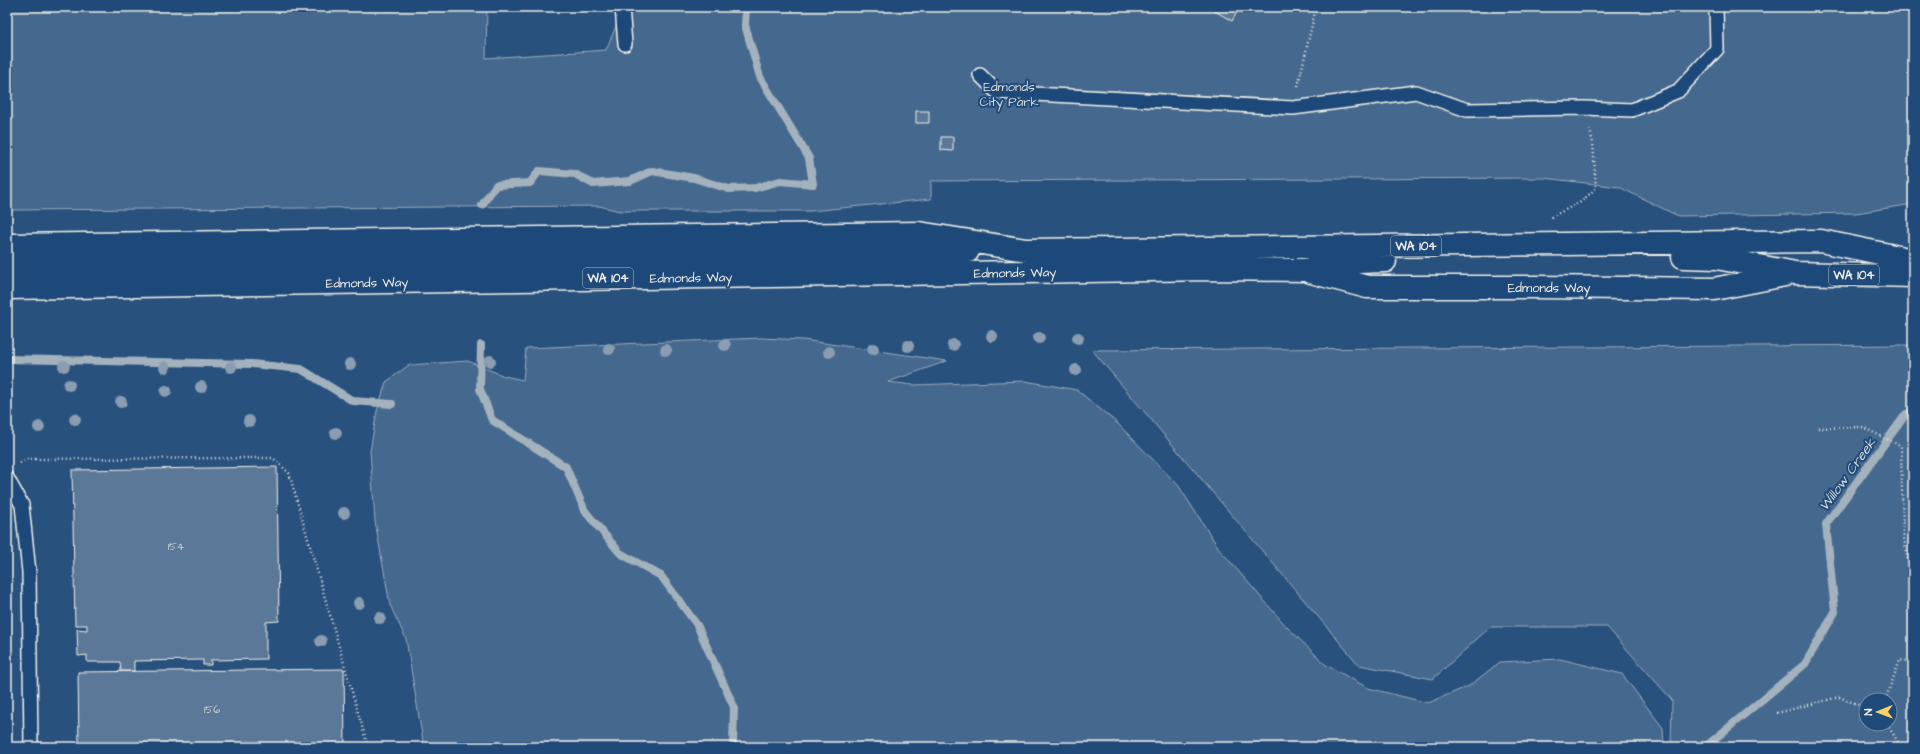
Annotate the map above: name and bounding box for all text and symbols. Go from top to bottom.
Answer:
park label: Edmonds City Park [980,78,1038,112]
road number: WA 104 [1391,236,1441,256]
street label: Edmonds Way [974,263,1057,284]
road number: WA 104 [1829,265,1879,285]
road number: WA 104 [583,268,633,288]
street label: Edmonds Way [650,268,733,289]
street label: Edmonds Way [326,273,409,294]
street label: Edmonds Way [1508,279,1590,298]
water label: Willow Creek [1814,434,1881,515]
house number: 154 [168,539,185,554]
north arrow [1858,692,1898,732]
house number: 156 [204,702,220,717]
text: N [1861,708,1876,716]

